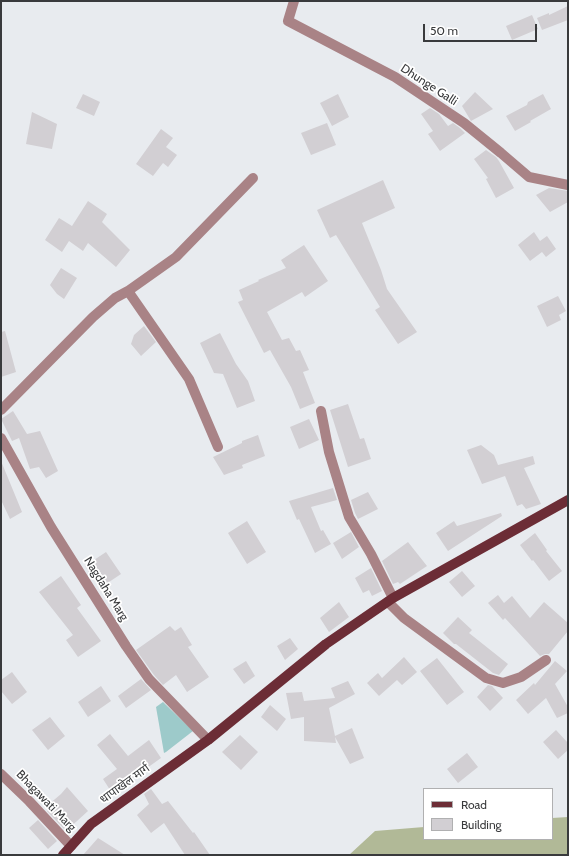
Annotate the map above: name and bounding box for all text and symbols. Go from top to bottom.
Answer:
scale bar [425,16,539,42]
text: 50 m [430,23,458,38]
street label: Dhunge Galli [398,61,460,109]
street label: Nagdaha Marg [81,554,131,624]
street label: धापाखेल मार्ग [97,761,153,807]
street label: Bhagawati Marg [13,767,79,835]
legend [423,788,553,840]
text: Road [461,797,487,812]
text: Building [461,817,502,832]

